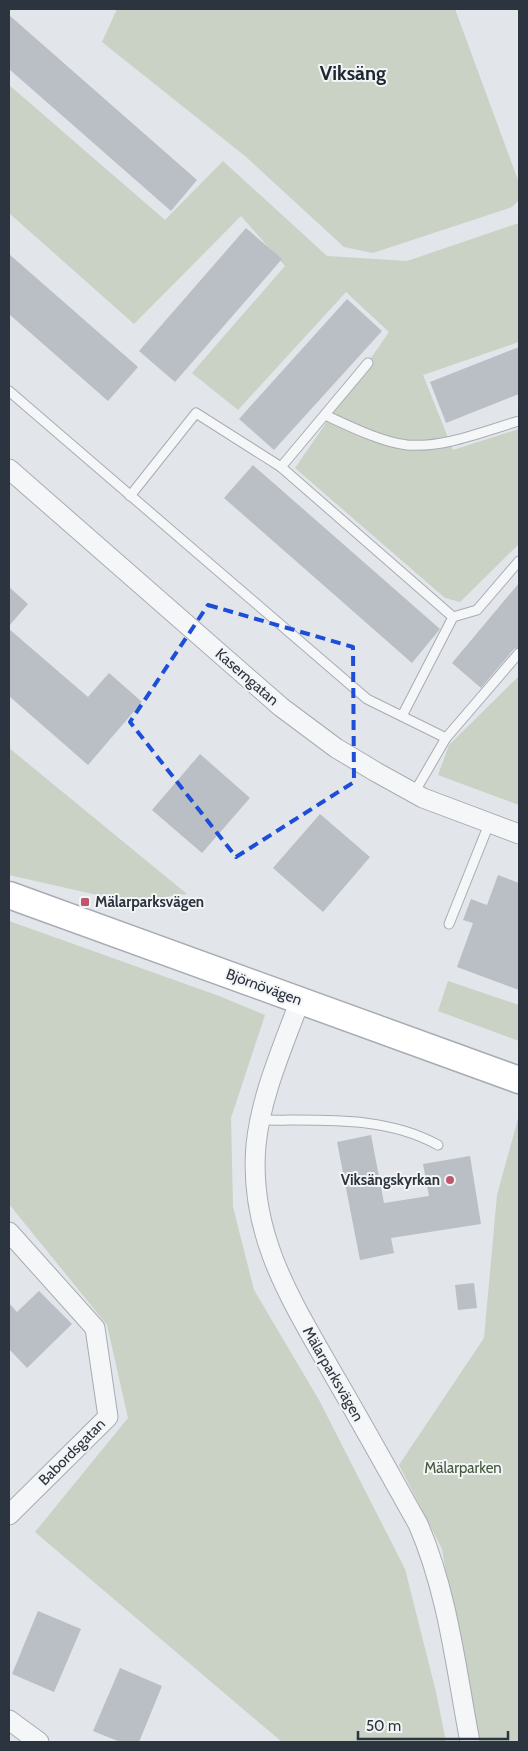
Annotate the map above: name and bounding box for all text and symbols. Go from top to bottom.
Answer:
district label: Viksäng [320,61,386,85]
street label: Kaserngatan [212,645,282,709]
place label: Mälarparksvägen [95,893,204,911]
marker: Mälarparksvägen [79,896,91,908]
street label: Björnövägen [224,965,304,1009]
place label: Viksängskyrkan [341,1171,440,1189]
marker: Viksängskyrkan [444,1174,456,1186]
street label: Mälarparksvägen [299,1324,367,1424]
street label: Babordsgatan [35,1415,109,1489]
park label: Mälarparken [424,1459,502,1477]
scale bar [358,1708,508,1740]
text: 50 m [366,1717,401,1735]

